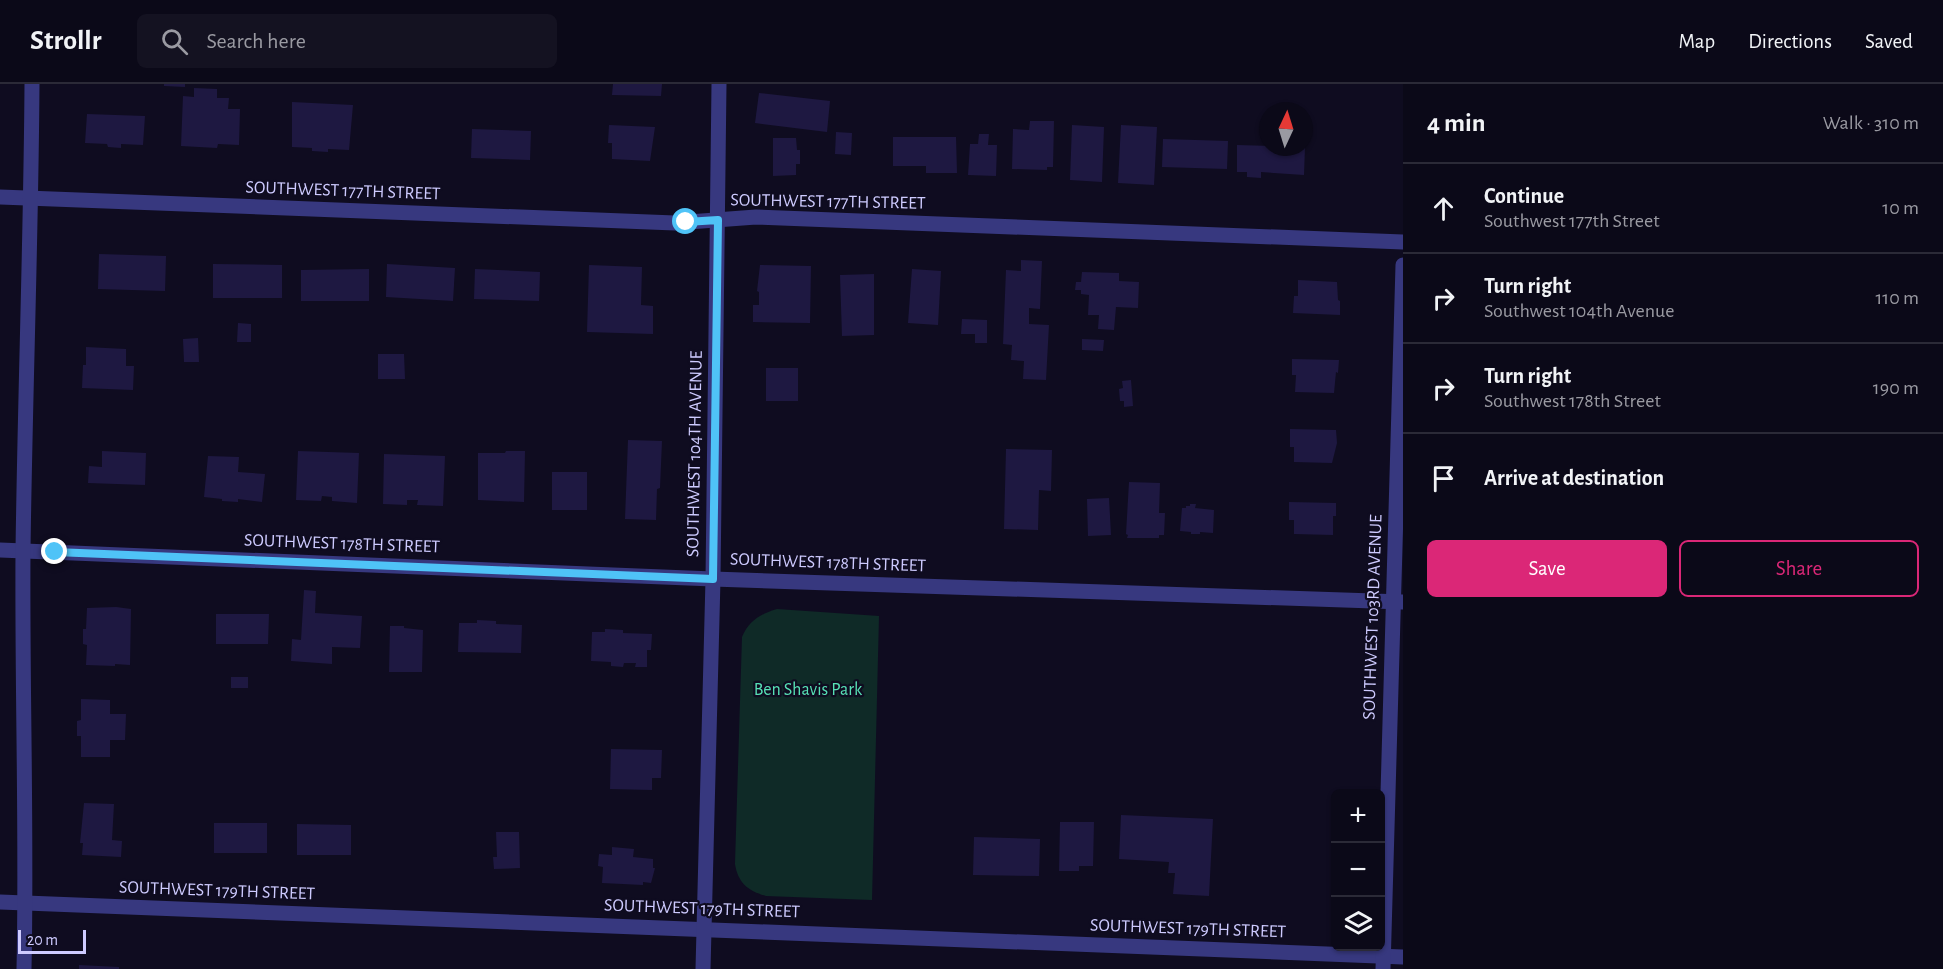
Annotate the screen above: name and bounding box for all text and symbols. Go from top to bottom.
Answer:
search box [137,14,557,68]
icon: search [158,25,191,58]
text: Strollr [30,27,101,55]
text: Search here [206,30,306,52]
text: Map [1679,31,1715,52]
text: Directions [1748,31,1832,52]
text: Saved [1865,31,1913,52]
north arrow [1259,102,1313,156]
text: 4 min [1427,110,1486,136]
text: Walk · 310 m [1823,113,1919,133]
street label: SOUTHWEST 177TH STREET [245,179,441,203]
text: Continue [1484,185,1564,207]
street label: SOUTHWEST 177TH STREET [730,191,926,213]
icon: ahead [1427,192,1460,225]
text: 10 m [1882,198,1919,218]
route start [672,208,698,234]
text: Southwest 177th Street [1484,211,1660,231]
text: Turn right [1484,275,1571,297]
icon: right [1427,282,1460,315]
text: 110 m [1875,288,1919,308]
text: Southwest 104th Avenue [1484,301,1674,321]
street label: SOUTHWEST 104TH AVENUE [684,350,706,557]
text: Turn right [1484,365,1571,387]
icon: right [1427,372,1460,405]
text: 190 m [1873,378,1919,398]
text: Southwest 178th Street [1484,391,1661,411]
icon: arrive [1427,462,1460,495]
text: Arrive at destination [1484,467,1664,489]
street label: SOUTHWEST 103RD AVENUE [1360,514,1386,720]
street label: SOUTHWEST 178TH STREET [244,532,441,556]
route end [41,538,67,564]
button: Save [1427,540,1667,597]
button: Share [1679,540,1919,597]
street label: SOUTHWEST 178TH STREET [730,551,927,575]
park label: Ben Shavis Park [754,681,863,699]
map controls [1331,789,1385,951]
button: + [1331,789,1385,843]
button: − [1331,843,1385,897]
street label: SOUTHWEST 179TH STREET [119,879,316,903]
street label: SOUTHWEST 179TH STREET [604,897,801,921]
button: layers [1331,897,1385,951]
street label: SOUTHWEST 179TH STREET [1090,917,1287,941]
scale bar [18,927,86,954]
text: 20 m [27,932,58,948]

